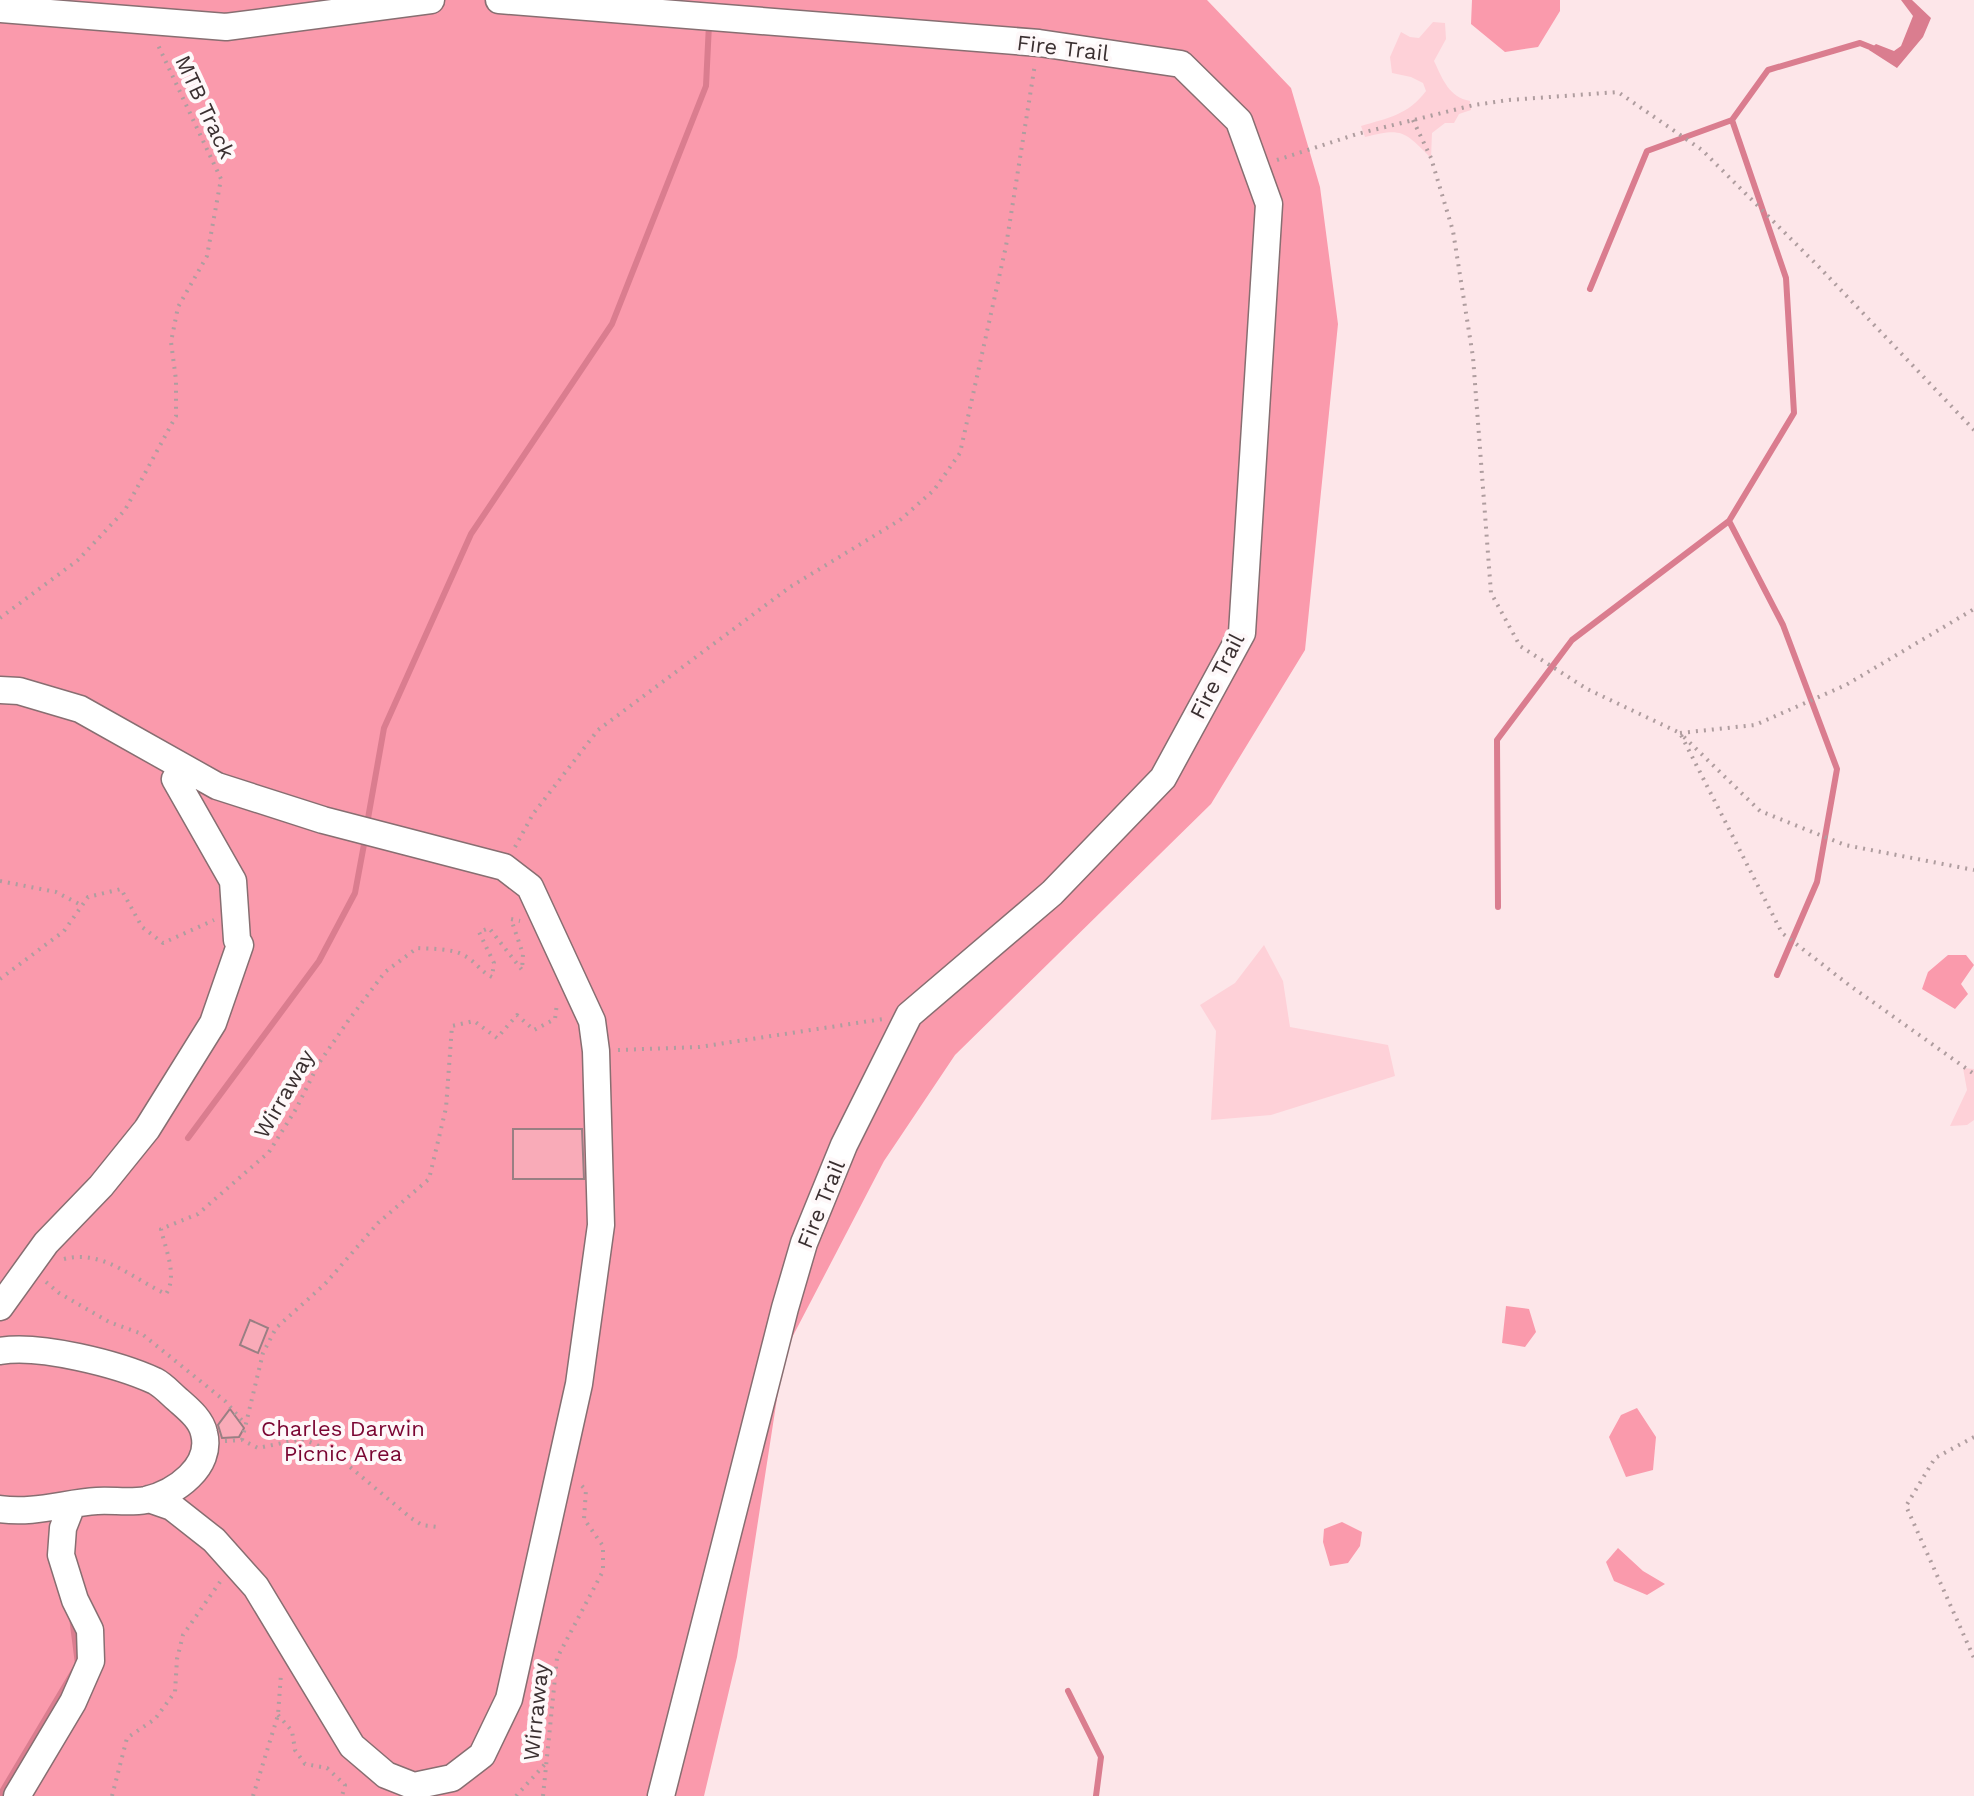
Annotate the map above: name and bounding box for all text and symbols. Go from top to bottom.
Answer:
street label: Fire Trail [1015,30,1111,66]
street label: MTB Track [170,51,240,163]
street label: Fire Trail [1185,629,1249,723]
street label: Wirraway [249,1045,320,1143]
street label: Fire Trail [792,1156,850,1252]
park label: Charles Darwin Picnic Area [261,1416,425,1466]
street label: Wirraway [518,1661,554,1762]

